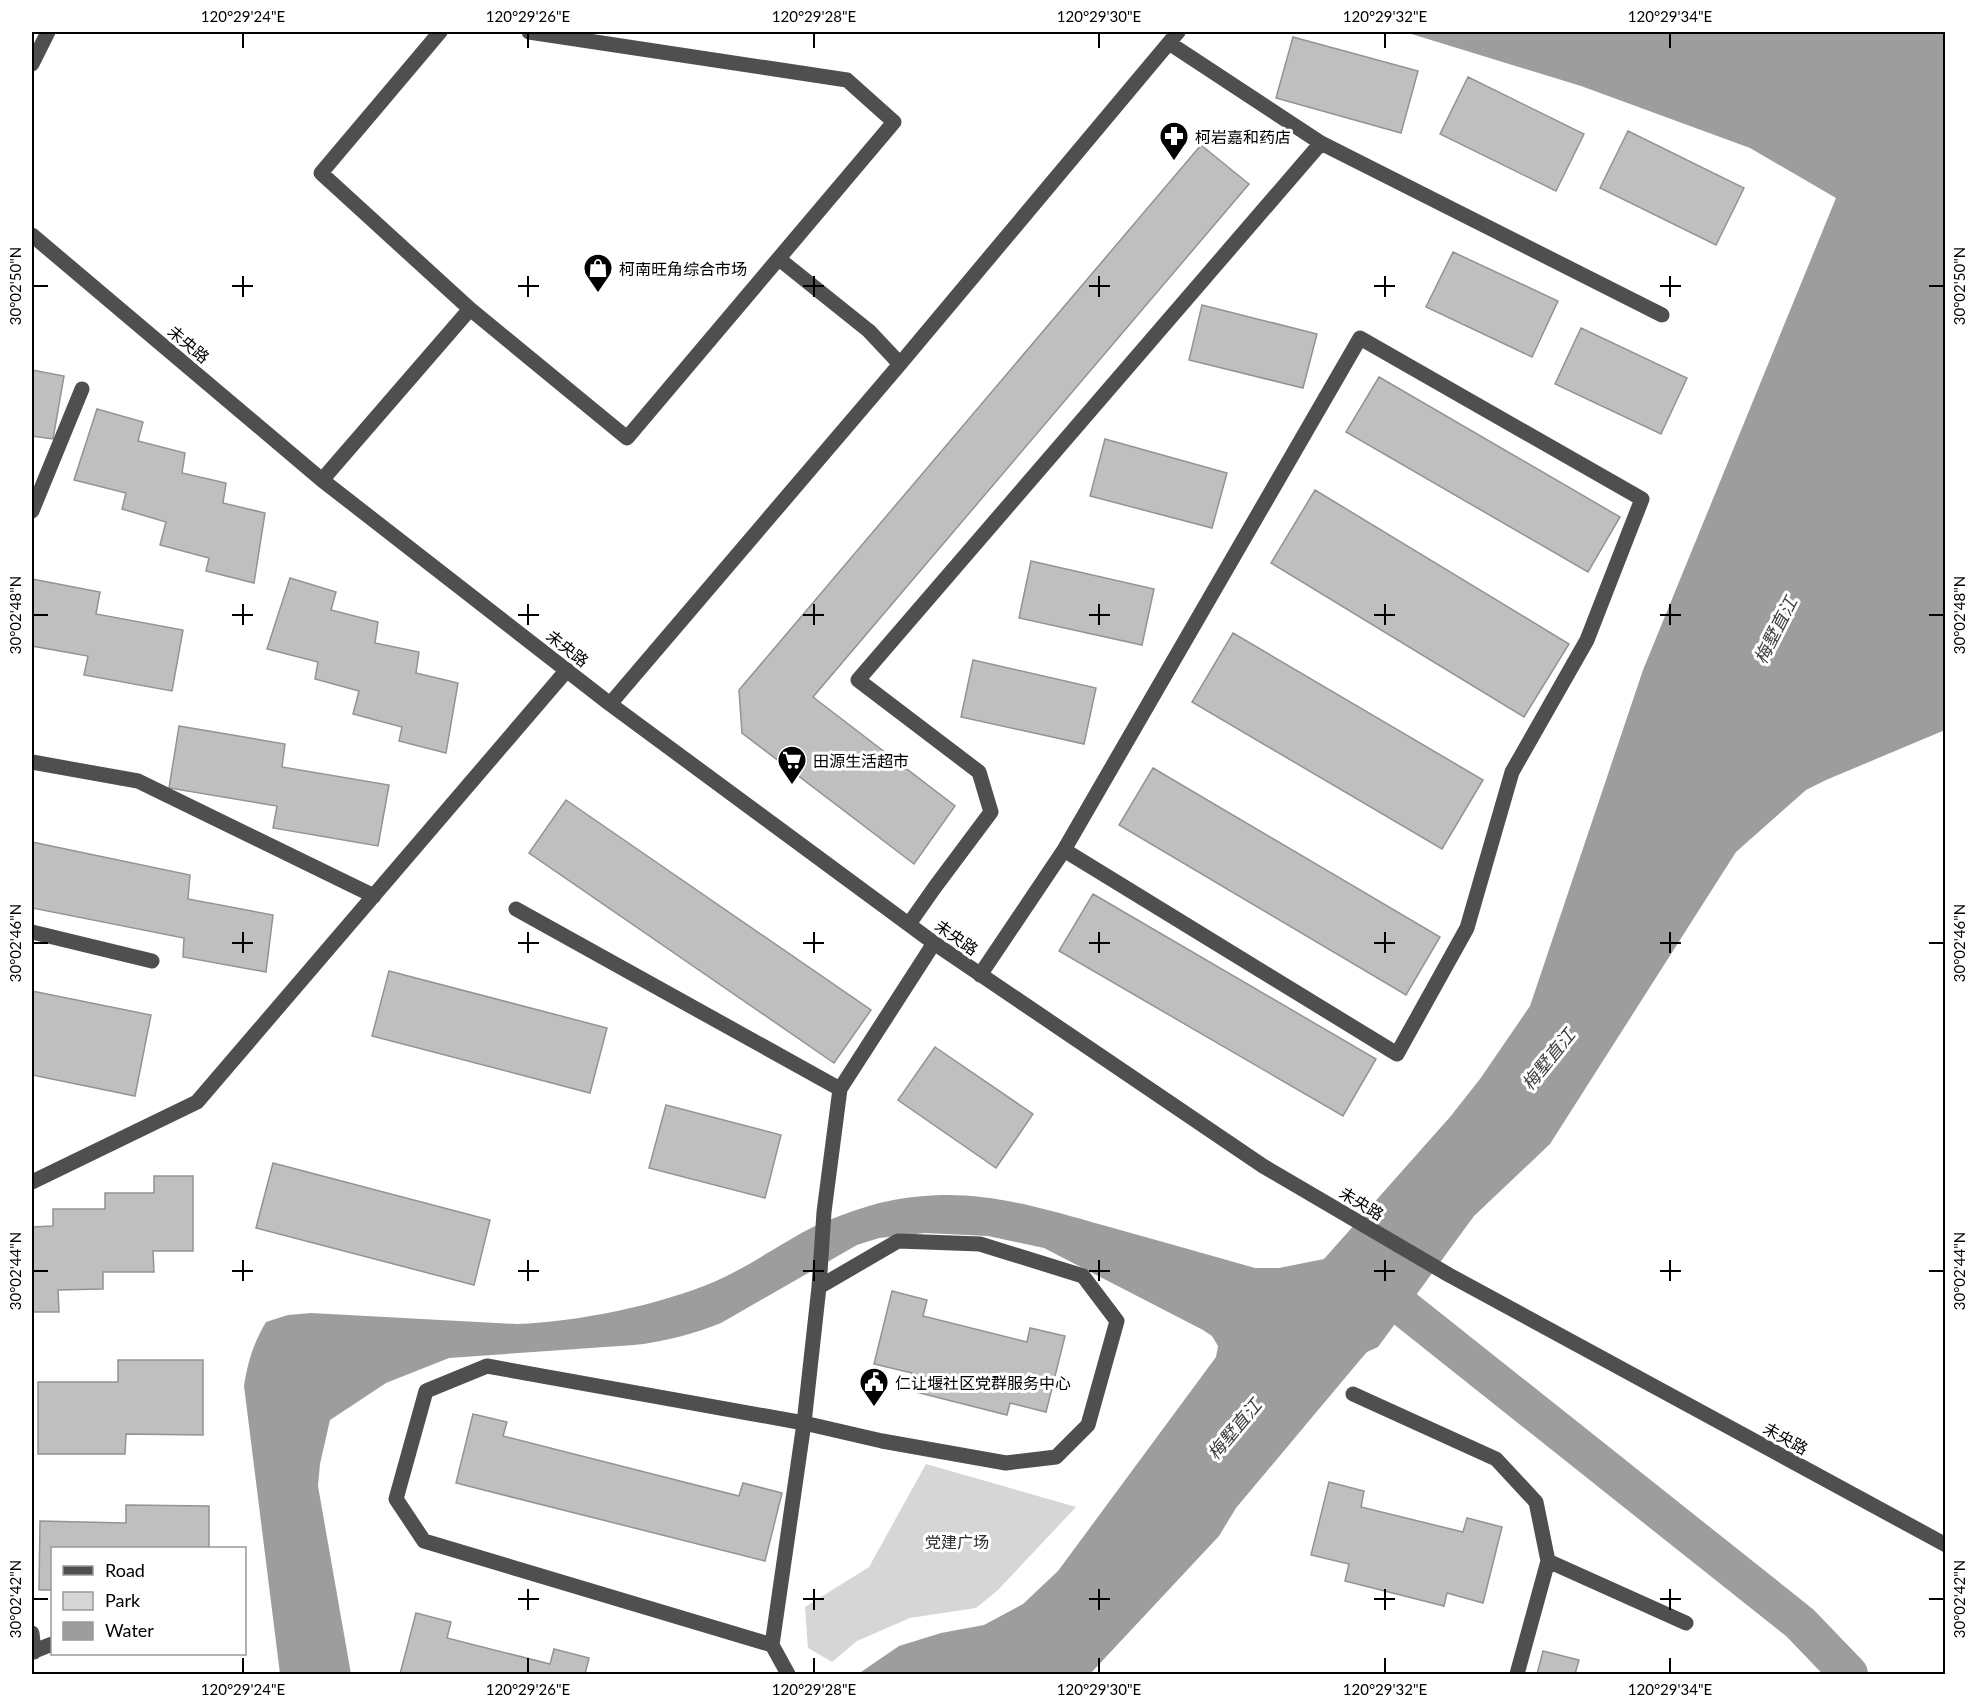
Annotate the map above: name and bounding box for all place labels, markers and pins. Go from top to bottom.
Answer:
pharmacy icon: 柯岩嘉和药店 [1158,120,1190,162]
place label: 柯岩嘉和药店 [1195,127,1291,146]
shop icon: 柯南旺角综合市场 [582,252,614,294]
place label: 柯南旺角综合市场 [619,259,747,278]
supermarket icon: 田源生活超市 [776,744,808,786]
place label: 田源生活超市 [813,751,909,770]
public building icon: 仁让堰社区党群服务中心 [858,1366,890,1408]
place label: 仁让堰社区党群服务中心 [895,1373,1071,1392]

